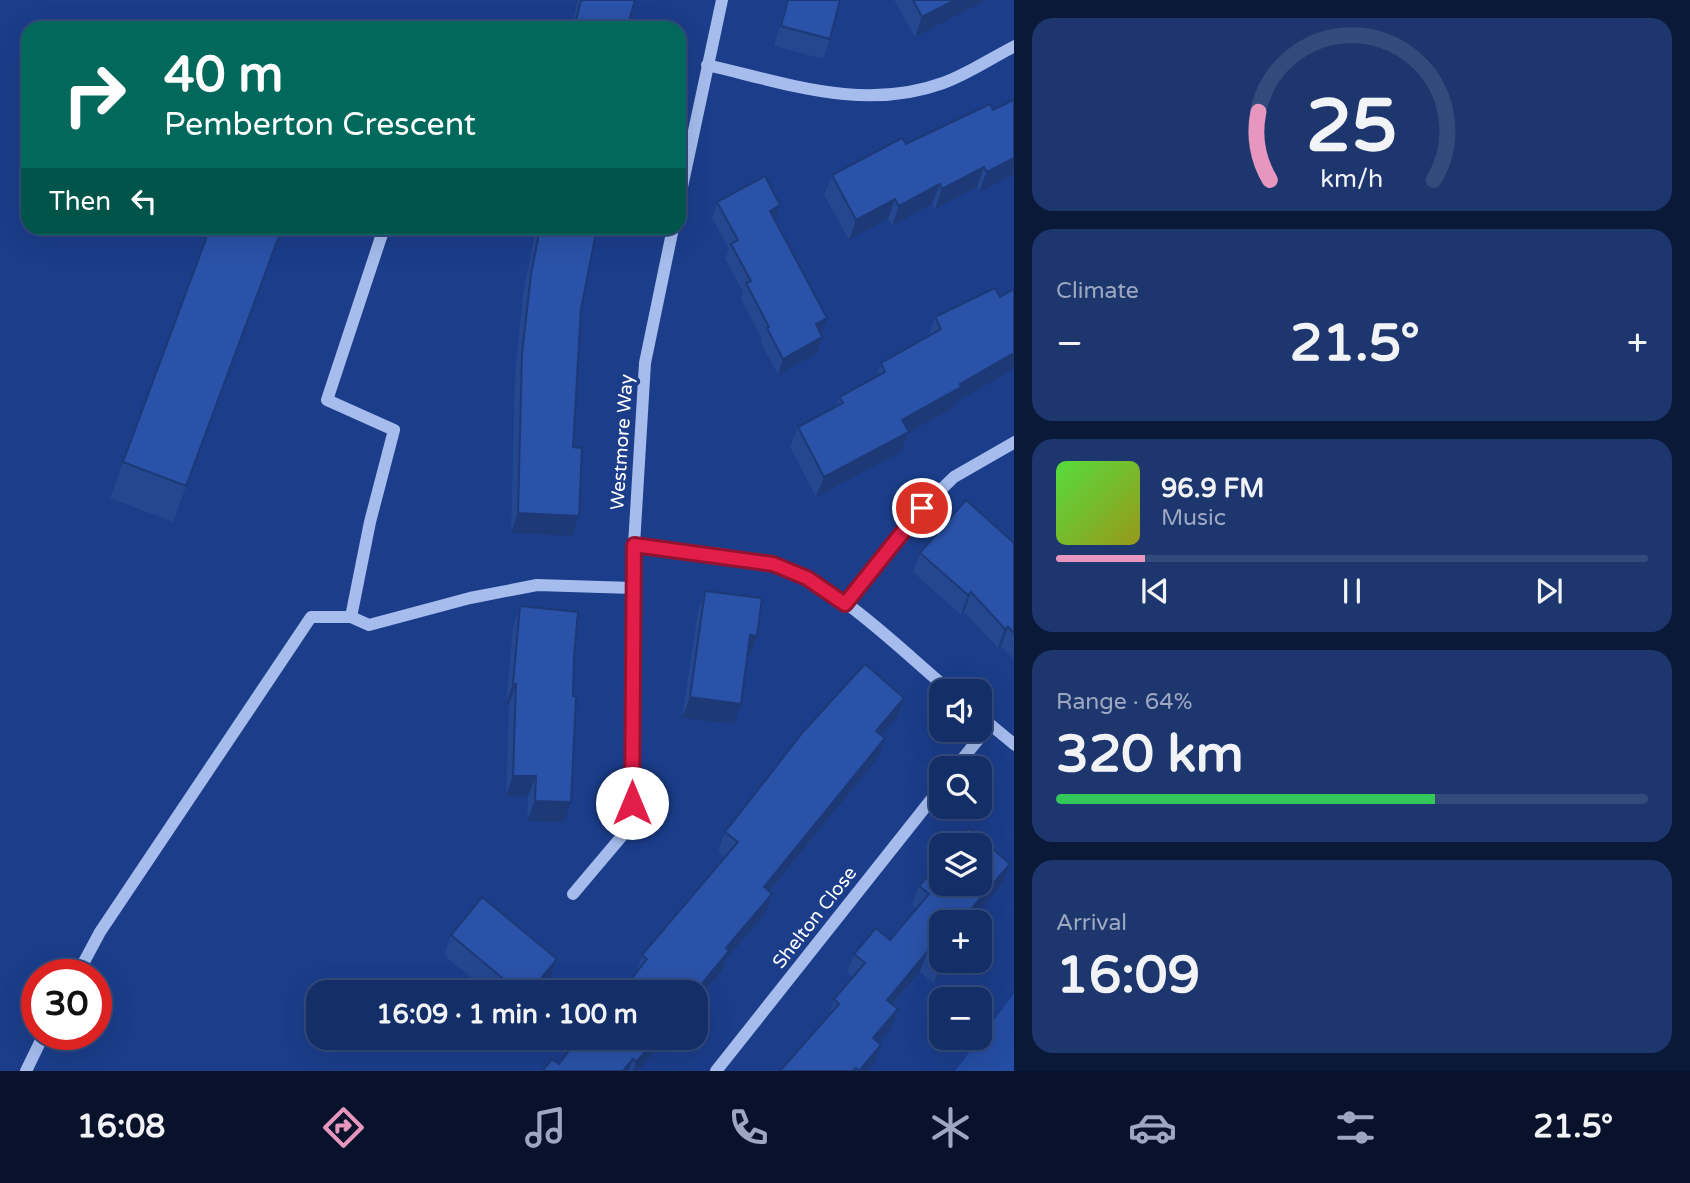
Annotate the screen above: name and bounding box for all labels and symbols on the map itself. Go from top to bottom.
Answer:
street label: Westmore Way [606,373,638,511]
pin [892,478,952,538]
position arrow [595,766,669,840]
street label: Shelton Close [768,862,861,973]
speed limit sign: 30 [21,959,112,1050]

